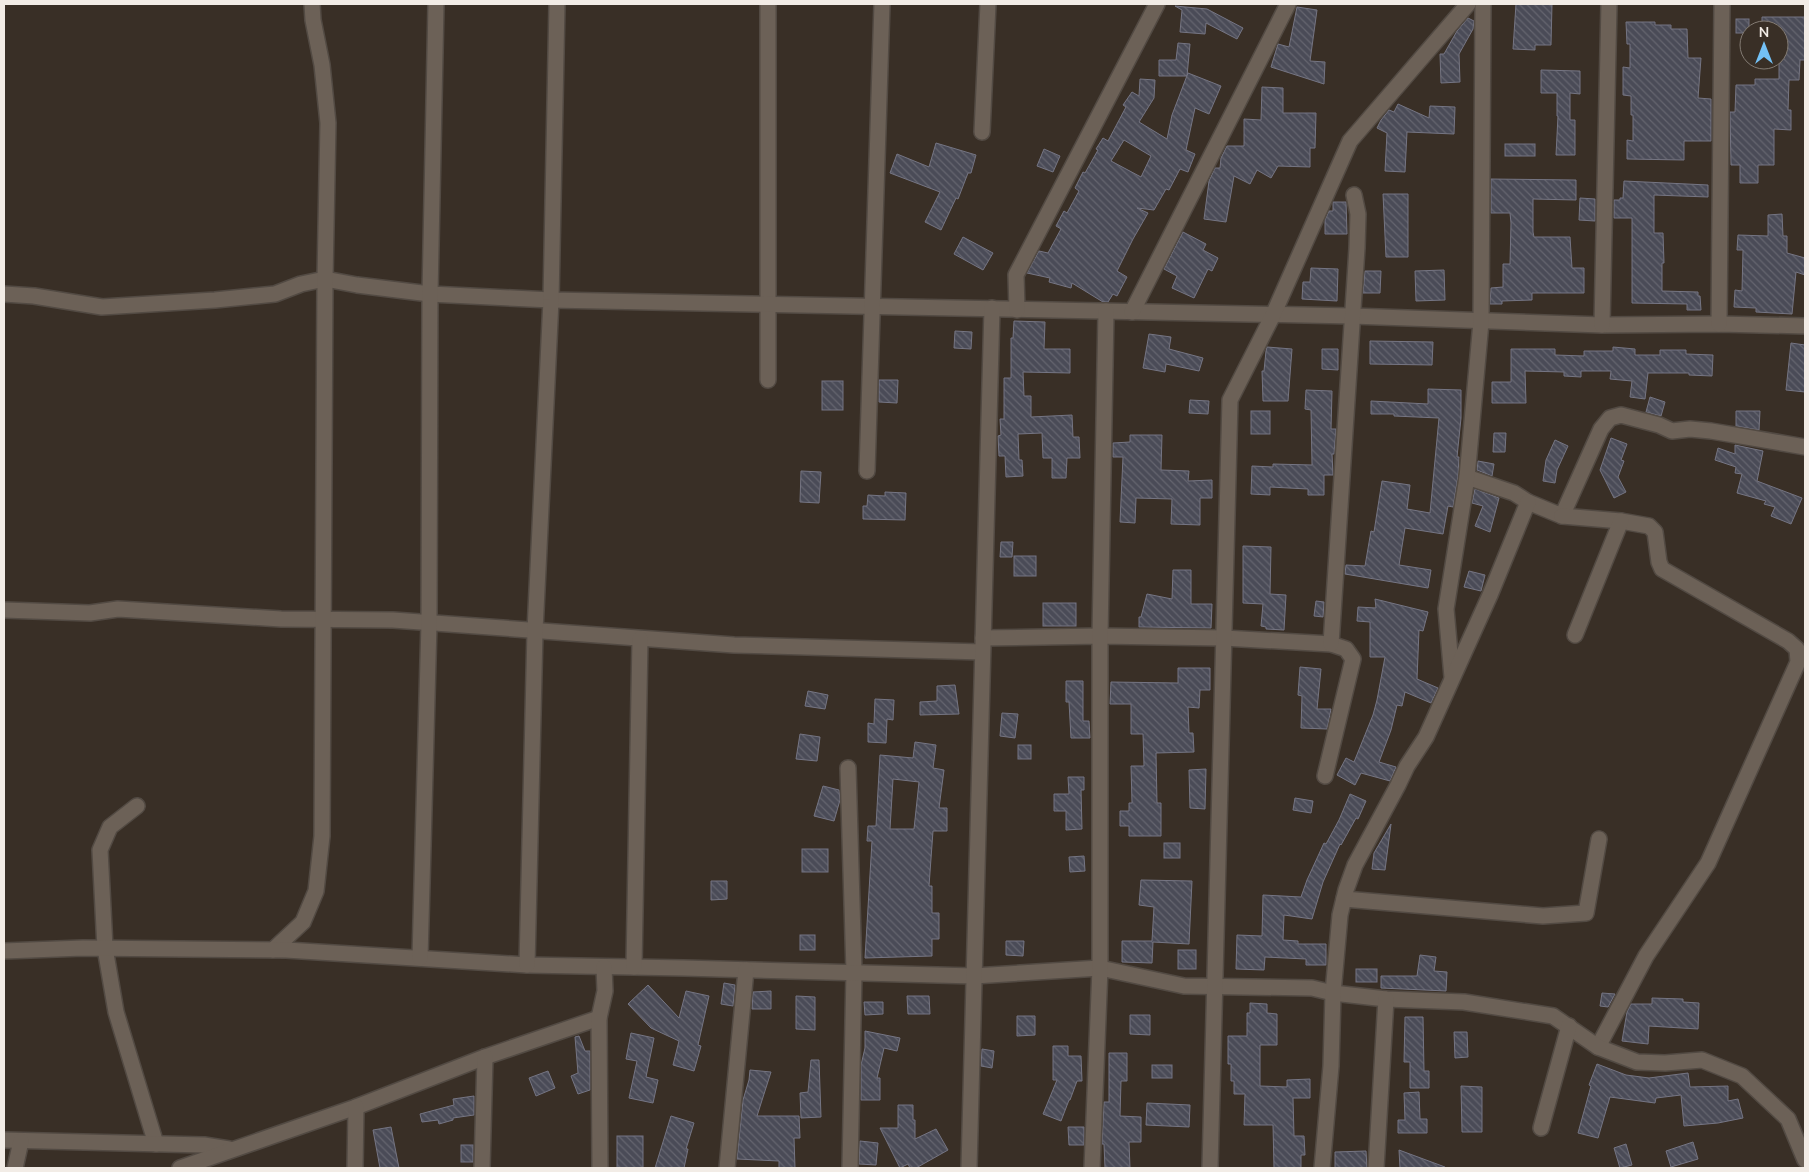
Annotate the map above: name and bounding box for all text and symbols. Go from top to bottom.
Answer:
north arrow [1739,20,1789,70]
text: N [1759,23,1769,42]

